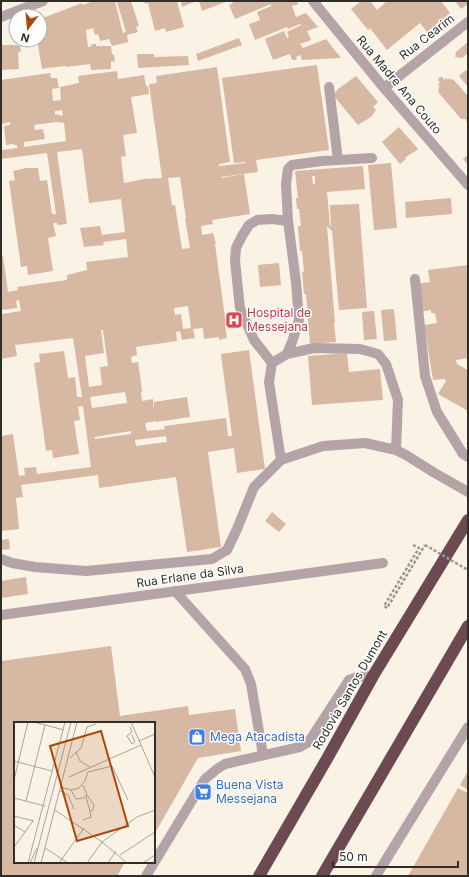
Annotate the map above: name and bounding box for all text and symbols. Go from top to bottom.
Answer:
north arrow [8,8,48,48]
street label: Rua Cearim [396,10,457,63]
text: N [19,30,31,45]
street label: Rua Madre Ana Couto [354,32,445,137]
place label: Hospital de Messejana [247,305,311,334]
hospital icon: Hospital de Messejana [224,310,244,330]
street label: Rua Erlane da Silva [135,561,245,590]
street label: Rodovia Santos Dumont [309,627,390,752]
inset map [14,722,155,863]
shop icon: Mega Atacadista [187,727,207,747]
place label: Mega Atacadista [210,729,305,744]
place label: Buena Vista Messejana [216,777,283,806]
supermarket icon: Buena Vista Messejana [193,782,213,802]
scale bar [333,843,458,869]
text: 50 m [339,849,368,864]

